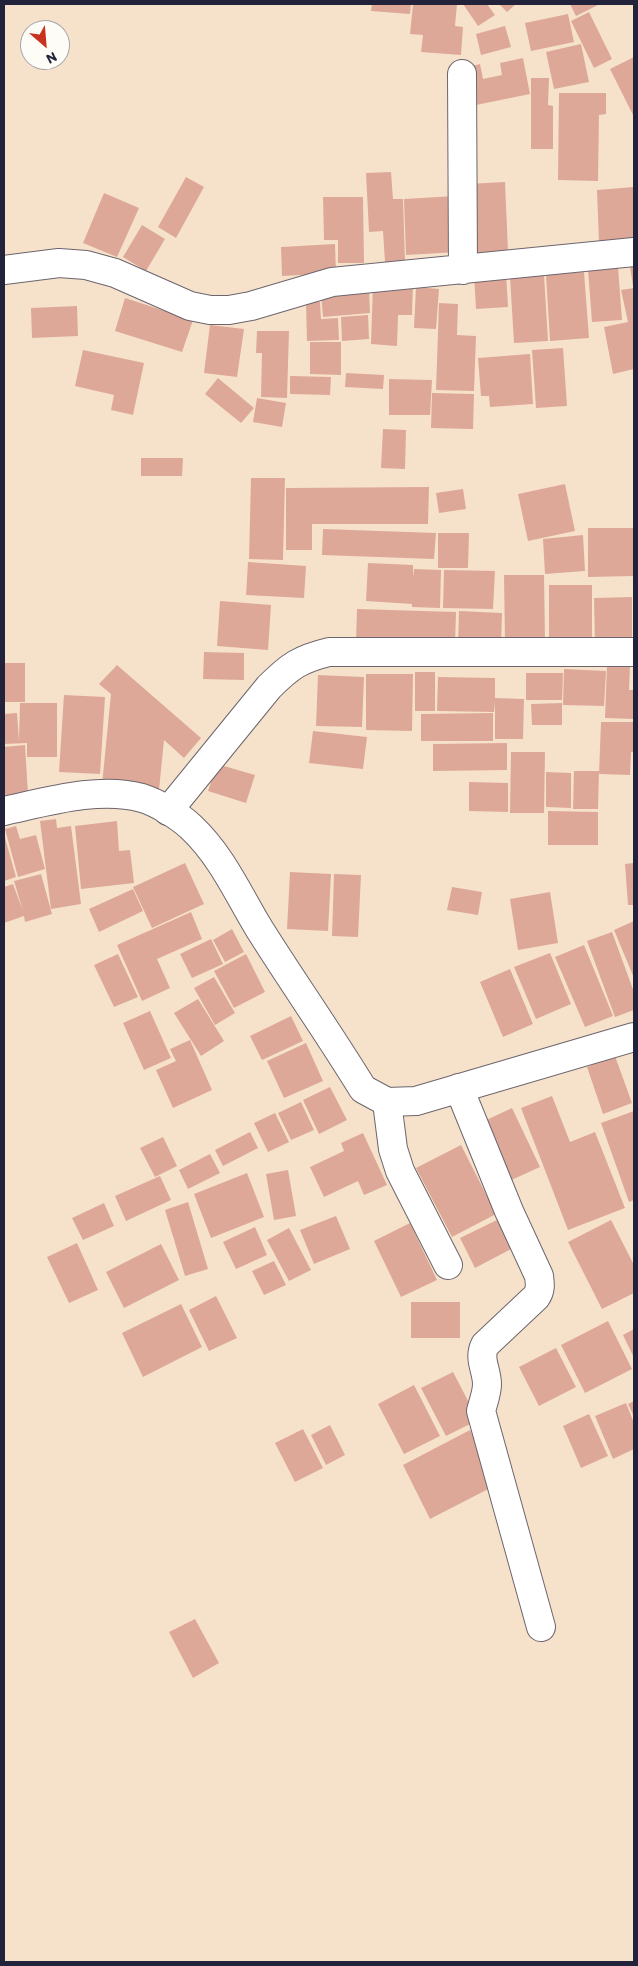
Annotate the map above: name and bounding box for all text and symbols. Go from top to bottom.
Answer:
north arrow [20,20,70,70]
text: N [44,48,60,68]

